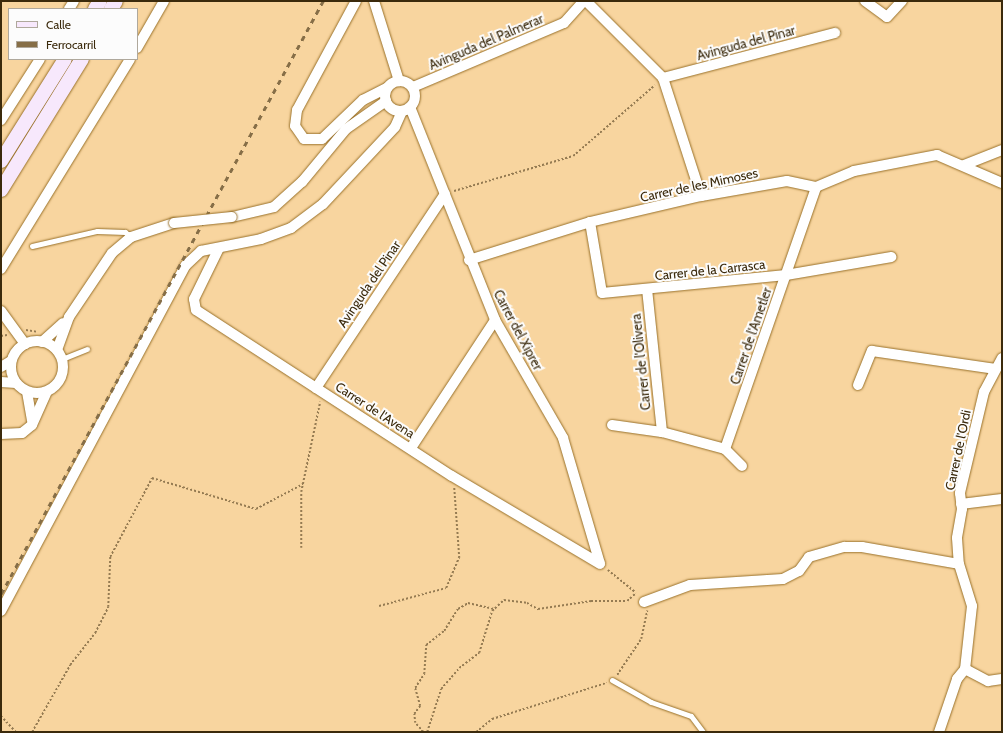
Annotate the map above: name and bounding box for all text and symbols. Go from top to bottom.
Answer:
legend [8,8,138,60]
street label: Avinguda del Palmerar [427,11,545,73]
text: Calle [46,17,71,32]
street label: Avinguda del Pinar [695,22,797,64]
text: Ferrocarril [46,37,96,52]
street label: Carrer de les Mimoses [639,165,759,205]
street label: Avinguda del Pinar [334,238,404,330]
street label: Carrer de la Carrasca [654,256,766,284]
street label: Carrer de l'Ametler [727,285,775,387]
street label: Carrer del Xiprer [490,287,546,373]
street label: Carrer de l'Olivera [628,313,654,411]
street label: Carrer de l'Avena [332,379,418,441]
street label: Carrer de l'Ordi [942,408,974,492]

